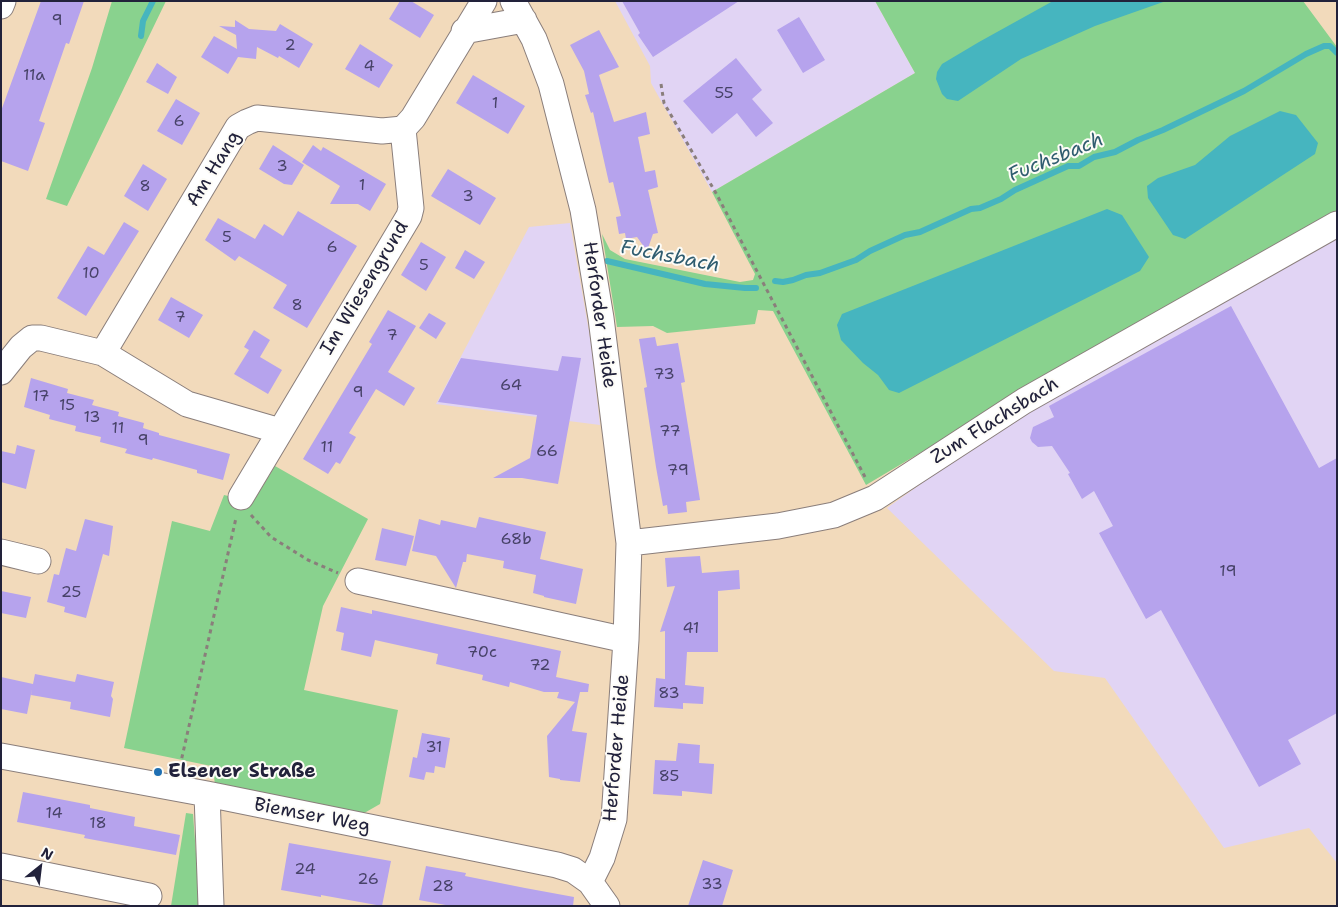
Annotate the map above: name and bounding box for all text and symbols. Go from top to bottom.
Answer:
house number: 9 [51,11,63,31]
house number: 2 [284,36,296,56]
house number: 4 [363,57,375,77]
house number: 11a [23,66,45,86]
house number: 55 [714,84,734,104]
house number: 1 [492,94,498,114]
house number: 6 [173,112,185,132]
street label: Am Hang [182,127,246,211]
water label: Fuchsbach [1005,128,1107,188]
house number: 3 [276,157,288,177]
house number: 1 [359,176,365,196]
house number: 8 [139,177,151,197]
house number: 3 [462,187,474,207]
street label: Im Wiesengrund [316,217,414,359]
house number: 5 [222,228,232,248]
water label: Fuchsbach [618,236,722,278]
house number: 6 [326,238,338,258]
street label: Herforder Heide [577,240,621,390]
house number: 5 [419,256,429,276]
house number: 10 [82,264,100,284]
house number: 8 [291,296,303,316]
house number: 7 [174,308,186,328]
house number: 7 [386,326,398,346]
house number: 73 [653,365,675,385]
street label: Zum Flachsbach [927,373,1063,469]
house number: 64 [500,376,522,396]
house number: 9 [352,383,364,403]
house number: 17 [32,387,50,407]
house number: 15 [59,396,75,416]
house number: 13 [83,408,101,428]
house number: 11 [112,419,124,439]
house number: 77 [659,422,681,442]
house number: 9 [137,431,149,451]
house number: 11 [321,438,333,458]
house number: 66 [536,442,558,462]
house number: 79 [667,461,689,481]
house number: 68b [500,530,532,550]
house number: 19 [1219,562,1237,582]
house number: 25 [61,583,81,603]
house number: 41 [682,619,700,639]
house number: 70c [467,643,497,663]
house number: 72 [529,656,551,676]
street label: Herforder Heide [599,673,635,823]
house number: 83 [658,684,680,704]
house number: 31 [425,738,443,758]
place label: Elsener Straße [168,761,316,783]
marker: Elsener Straße [152,766,164,778]
house number: 85 [659,767,679,787]
street label: Biemser Weg [252,794,372,838]
house number: 14 [45,804,63,824]
house number: 18 [89,814,107,834]
north arrow [15,842,65,892]
text: N [38,843,56,864]
house number: 24 [294,860,316,880]
house number: 26 [357,870,379,890]
house number: 33 [701,875,723,895]
house number: 28 [432,877,454,897]

